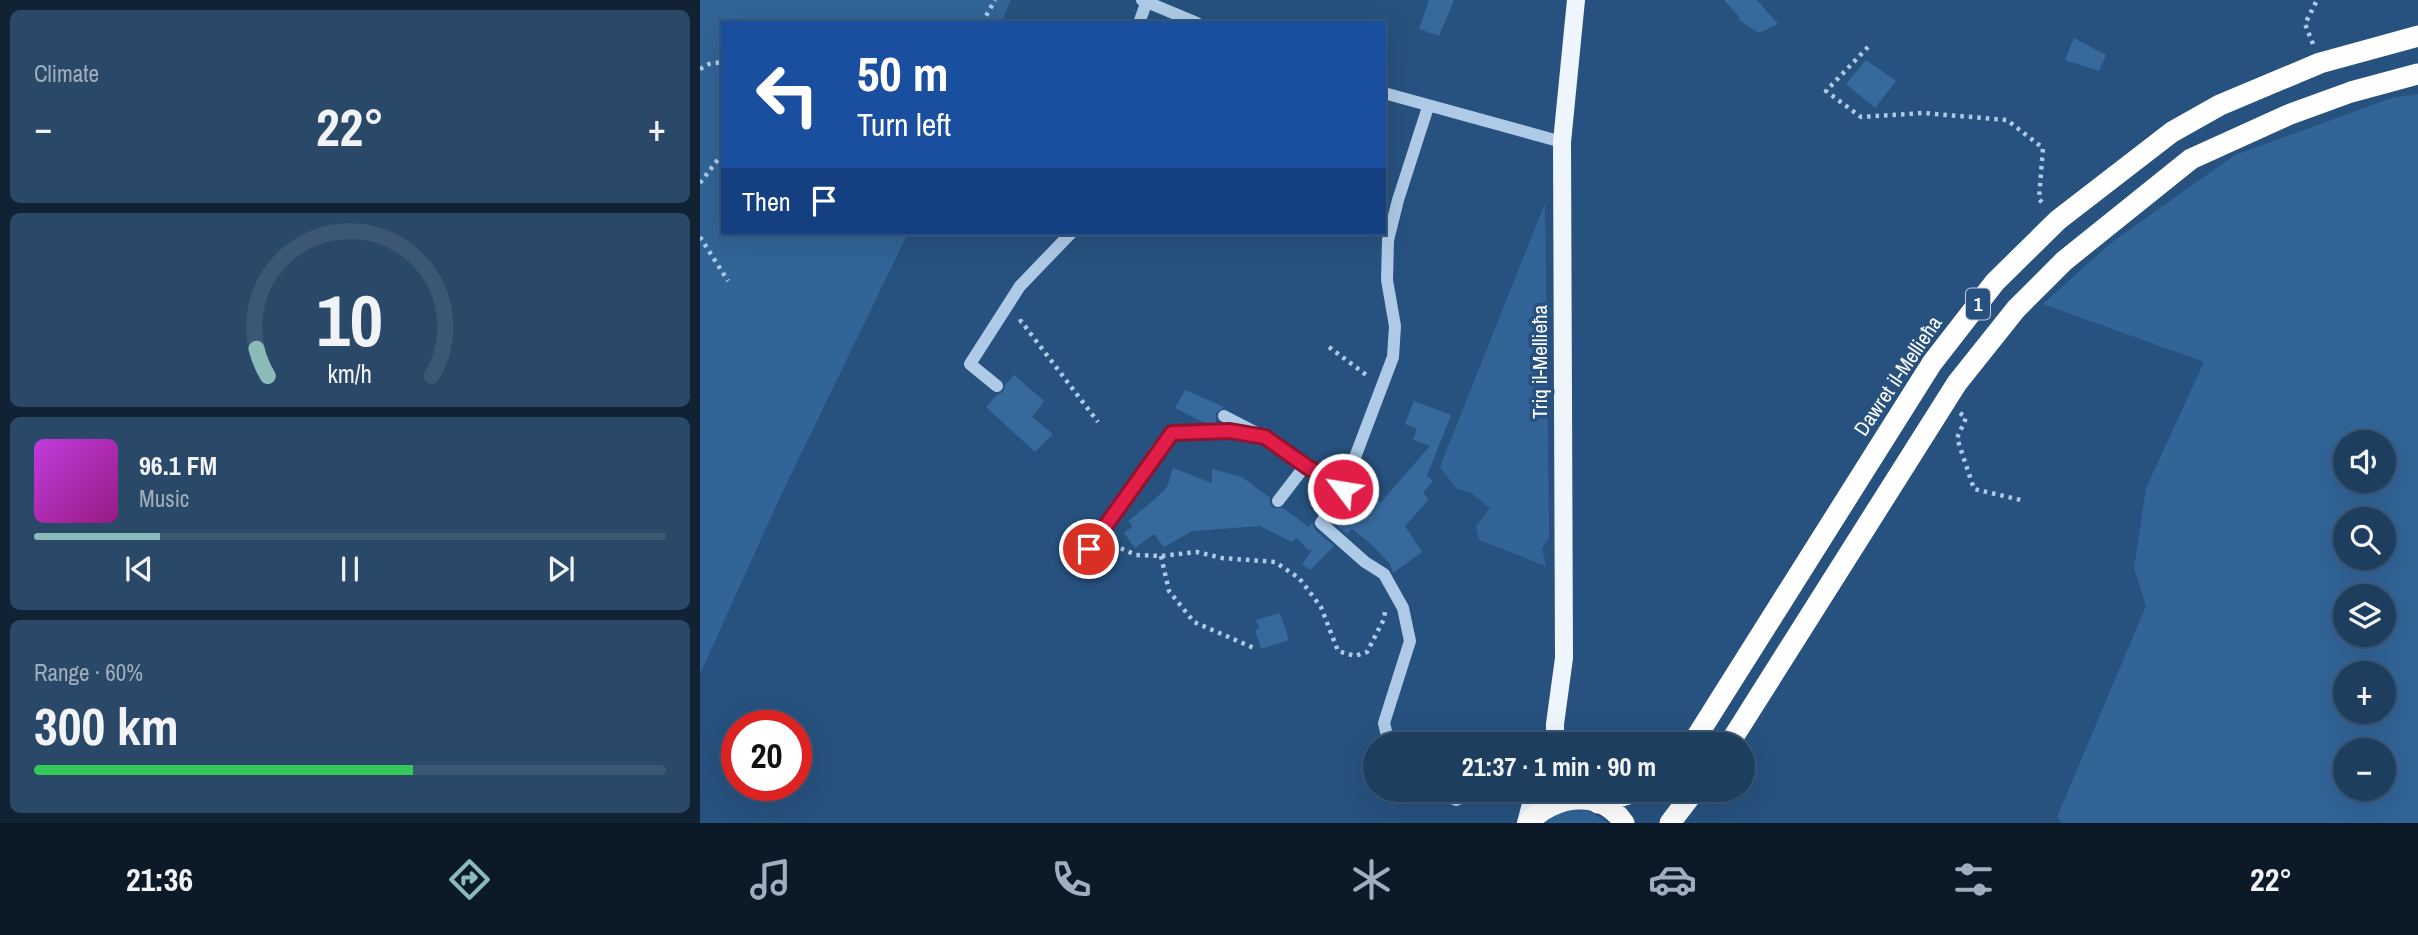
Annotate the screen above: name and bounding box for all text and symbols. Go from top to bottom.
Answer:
text: 50 m [857,40,949,106]
icon: left [742,49,833,140]
text: Climate [34,58,99,89]
text: 22° [316,92,384,162]
text: − [34,102,52,153]
text: + [648,102,666,153]
text: Turn left [857,103,951,146]
icon: arrive [805,182,843,220]
text: Then [742,184,791,219]
text: 10 [317,271,383,369]
road number: 1 [1966,288,1990,320]
street label: Triq il-Mellieħa [1525,304,1554,419]
street label: Dawret il-Mellieħa [1847,310,1949,441]
text: km/h [328,357,372,391]
map controls [2333,430,2396,801]
button: sound [2333,430,2396,493]
text: 96.1 FM [139,448,217,483]
position arrow [1306,452,1380,526]
text: Music [139,483,189,514]
button: search [2333,507,2396,570]
pin [1059,519,1119,579]
icon: arrive [1070,530,1108,568]
icon: previous [120,550,158,588]
icon: pause [331,550,369,588]
icon: next [542,550,580,588]
button: layers [2333,584,2396,647]
text: Range · 60% [34,657,143,688]
button: + [2333,661,2396,724]
text: 300 km [34,691,179,761]
speed limit sign: 20 [721,710,812,801]
button: − [2333,738,2396,801]
text: 21:37 · 1 min · 90 m [1462,749,1656,784]
icon: directions [445,855,494,904]
icon: music [746,855,795,904]
icon: phone [1047,855,1096,904]
icon: climate [1347,855,1396,904]
icon: car [1648,855,1697,904]
icon: filters [1949,855,1998,904]
text: 21:36 [126,858,193,901]
text: 22° [2250,858,2292,901]

